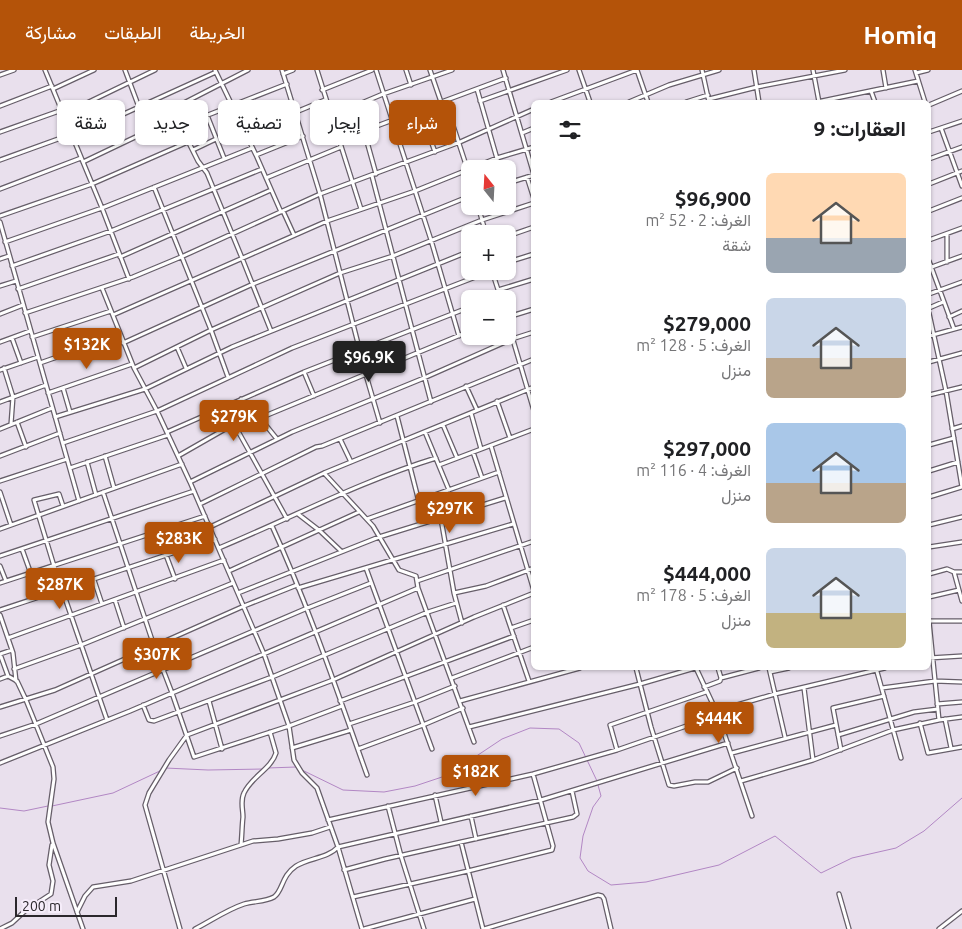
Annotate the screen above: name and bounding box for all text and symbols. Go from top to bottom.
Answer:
text: مشاركة [25,22,76,42]
text: الطبقات [104,22,161,42]
text: الخريطة [189,22,245,42]
text: Homiq [863,22,937,49]
chip: شقة [57,100,125,145]
chip: جديد [135,100,208,145]
chip: تصفية [218,100,300,145]
chip: إيجار [310,100,379,145]
chip: شراء [389,100,456,145]
icon: filters [556,116,584,144]
text: العقارات: 9 [814,116,906,140]
north arrow [461,160,516,215]
map controls [461,160,516,345]
text: $96,900 [675,186,751,210]
icon: home [806,193,866,253]
text: الغرف: 2 · 52 m² [645,211,751,229]
button: + [461,225,516,280]
text: شقة [722,236,751,254]
button: − [461,290,516,345]
text: $279,000 [663,311,751,335]
icon: home [806,318,866,378]
pin: $132K [52,328,122,370]
text: $132K [64,335,110,353]
text: الغرف: 5 · 128 m² [636,336,751,354]
pin: $96.9K [328,340,410,383]
text: $96.9K [344,348,394,366]
text: منزل [721,361,751,379]
pin: $279K [199,400,269,442]
text: $279K [211,407,257,425]
text: $297,000 [663,436,751,460]
icon: home [806,443,866,503]
text: الغرف: 4 · 116 m² [636,461,751,479]
text: منزل [721,486,751,504]
pin: $297K [415,492,485,534]
text: $297K [427,499,473,517]
pin: $283K [144,522,214,564]
text: $283K [156,529,202,547]
text: $444,000 [663,561,751,585]
pin: $287K [25,568,95,610]
icon: home [806,568,866,628]
text: $287K [37,575,83,593]
text: الغرف: 5 · 178 m² [636,586,751,604]
text: منزل [721,611,751,629]
pin: $307K [122,638,192,680]
text: $307K [134,645,180,663]
pin: $444K [684,702,754,744]
text: $444K [696,709,742,727]
pin: $182K [441,754,511,797]
text: $182K [453,762,499,780]
scale bar [15,894,118,917]
text: 200 m [22,898,61,914]

